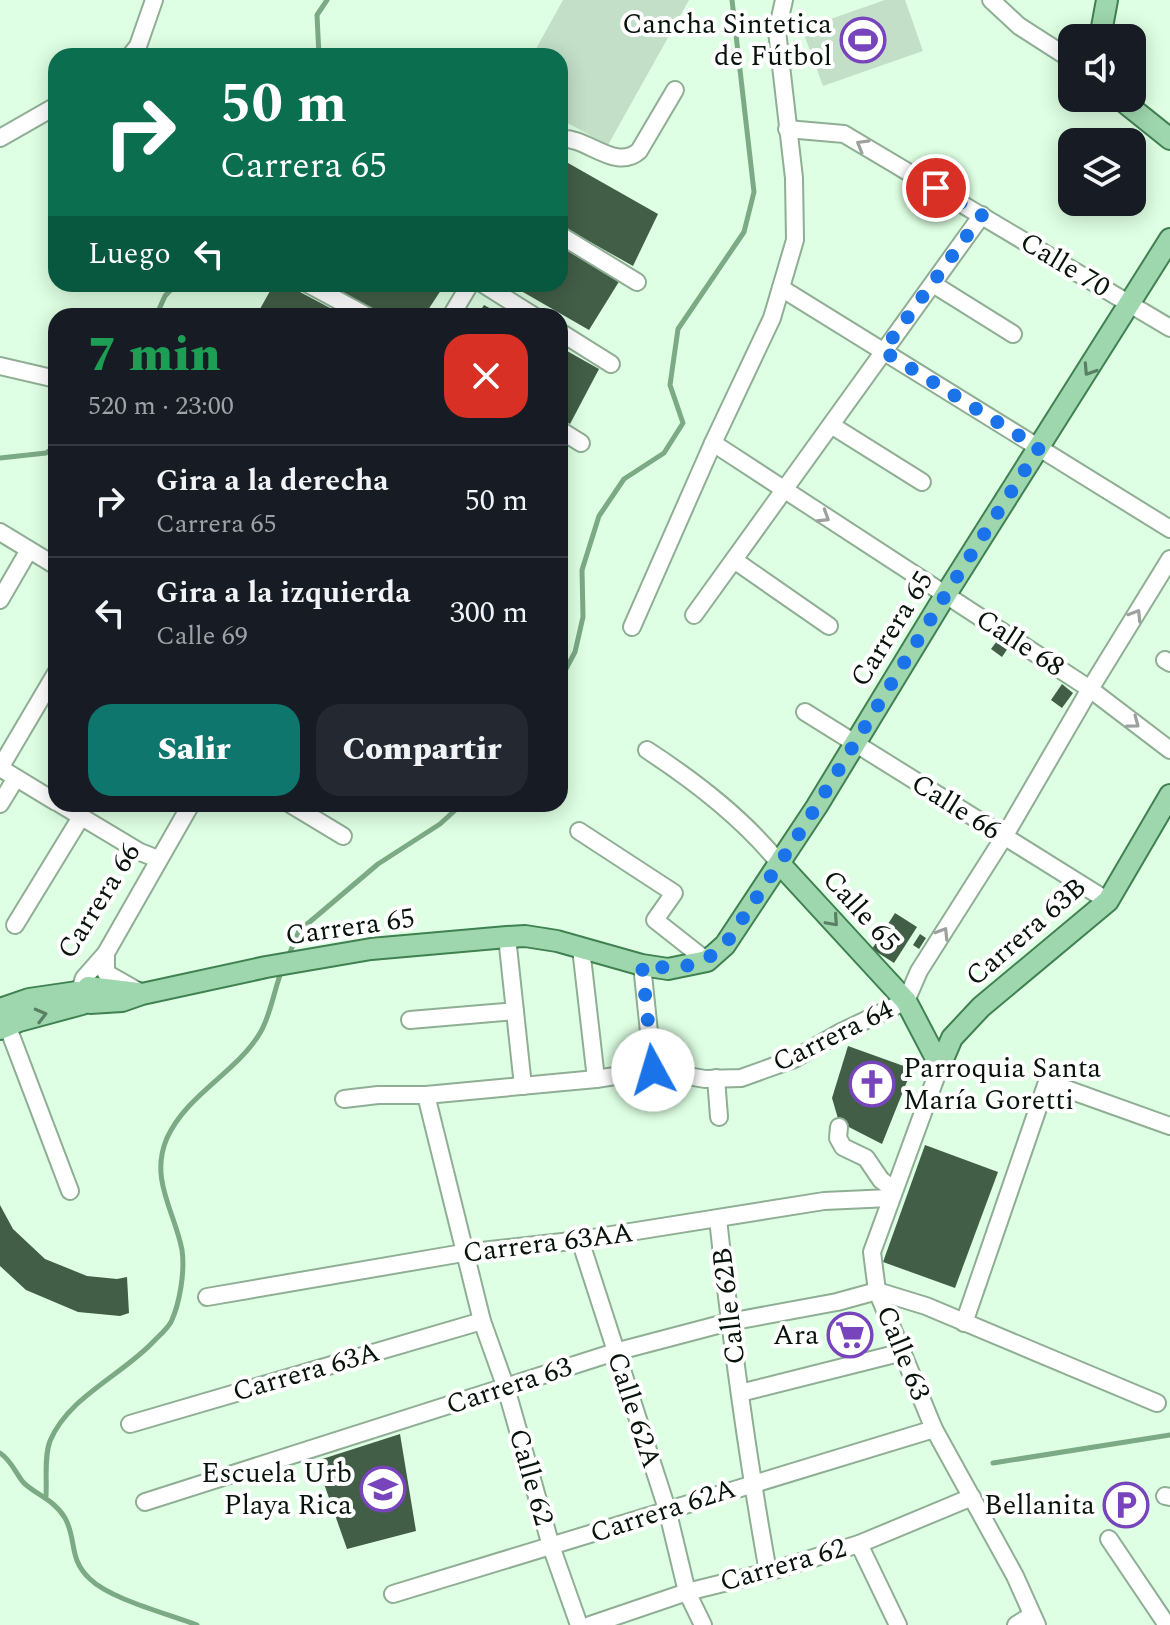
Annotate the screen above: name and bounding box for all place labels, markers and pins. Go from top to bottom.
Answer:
place label: Cancha Sintetica de Fútbol [622,3,832,78]
sports icon: Cancha Sintetica de Fútbol [839,16,887,64]
pin [902,154,970,222]
place label: Parroquia Santa María Goretti [903,1047,1102,1122]
church icon: Parroquia Santa María Goretti [848,1060,896,1108]
supermarket icon: Ara [826,1311,874,1359]
place label: Ara [773,1314,819,1357]
place label: Escuela Urb Playa Rica [201,1452,352,1527]
school or university icon: Escuela Urb Playa Rica [359,1465,407,1513]
parking icon: Bellanita [1102,1481,1150,1529]
place label: Bellanita [984,1484,1095,1527]

